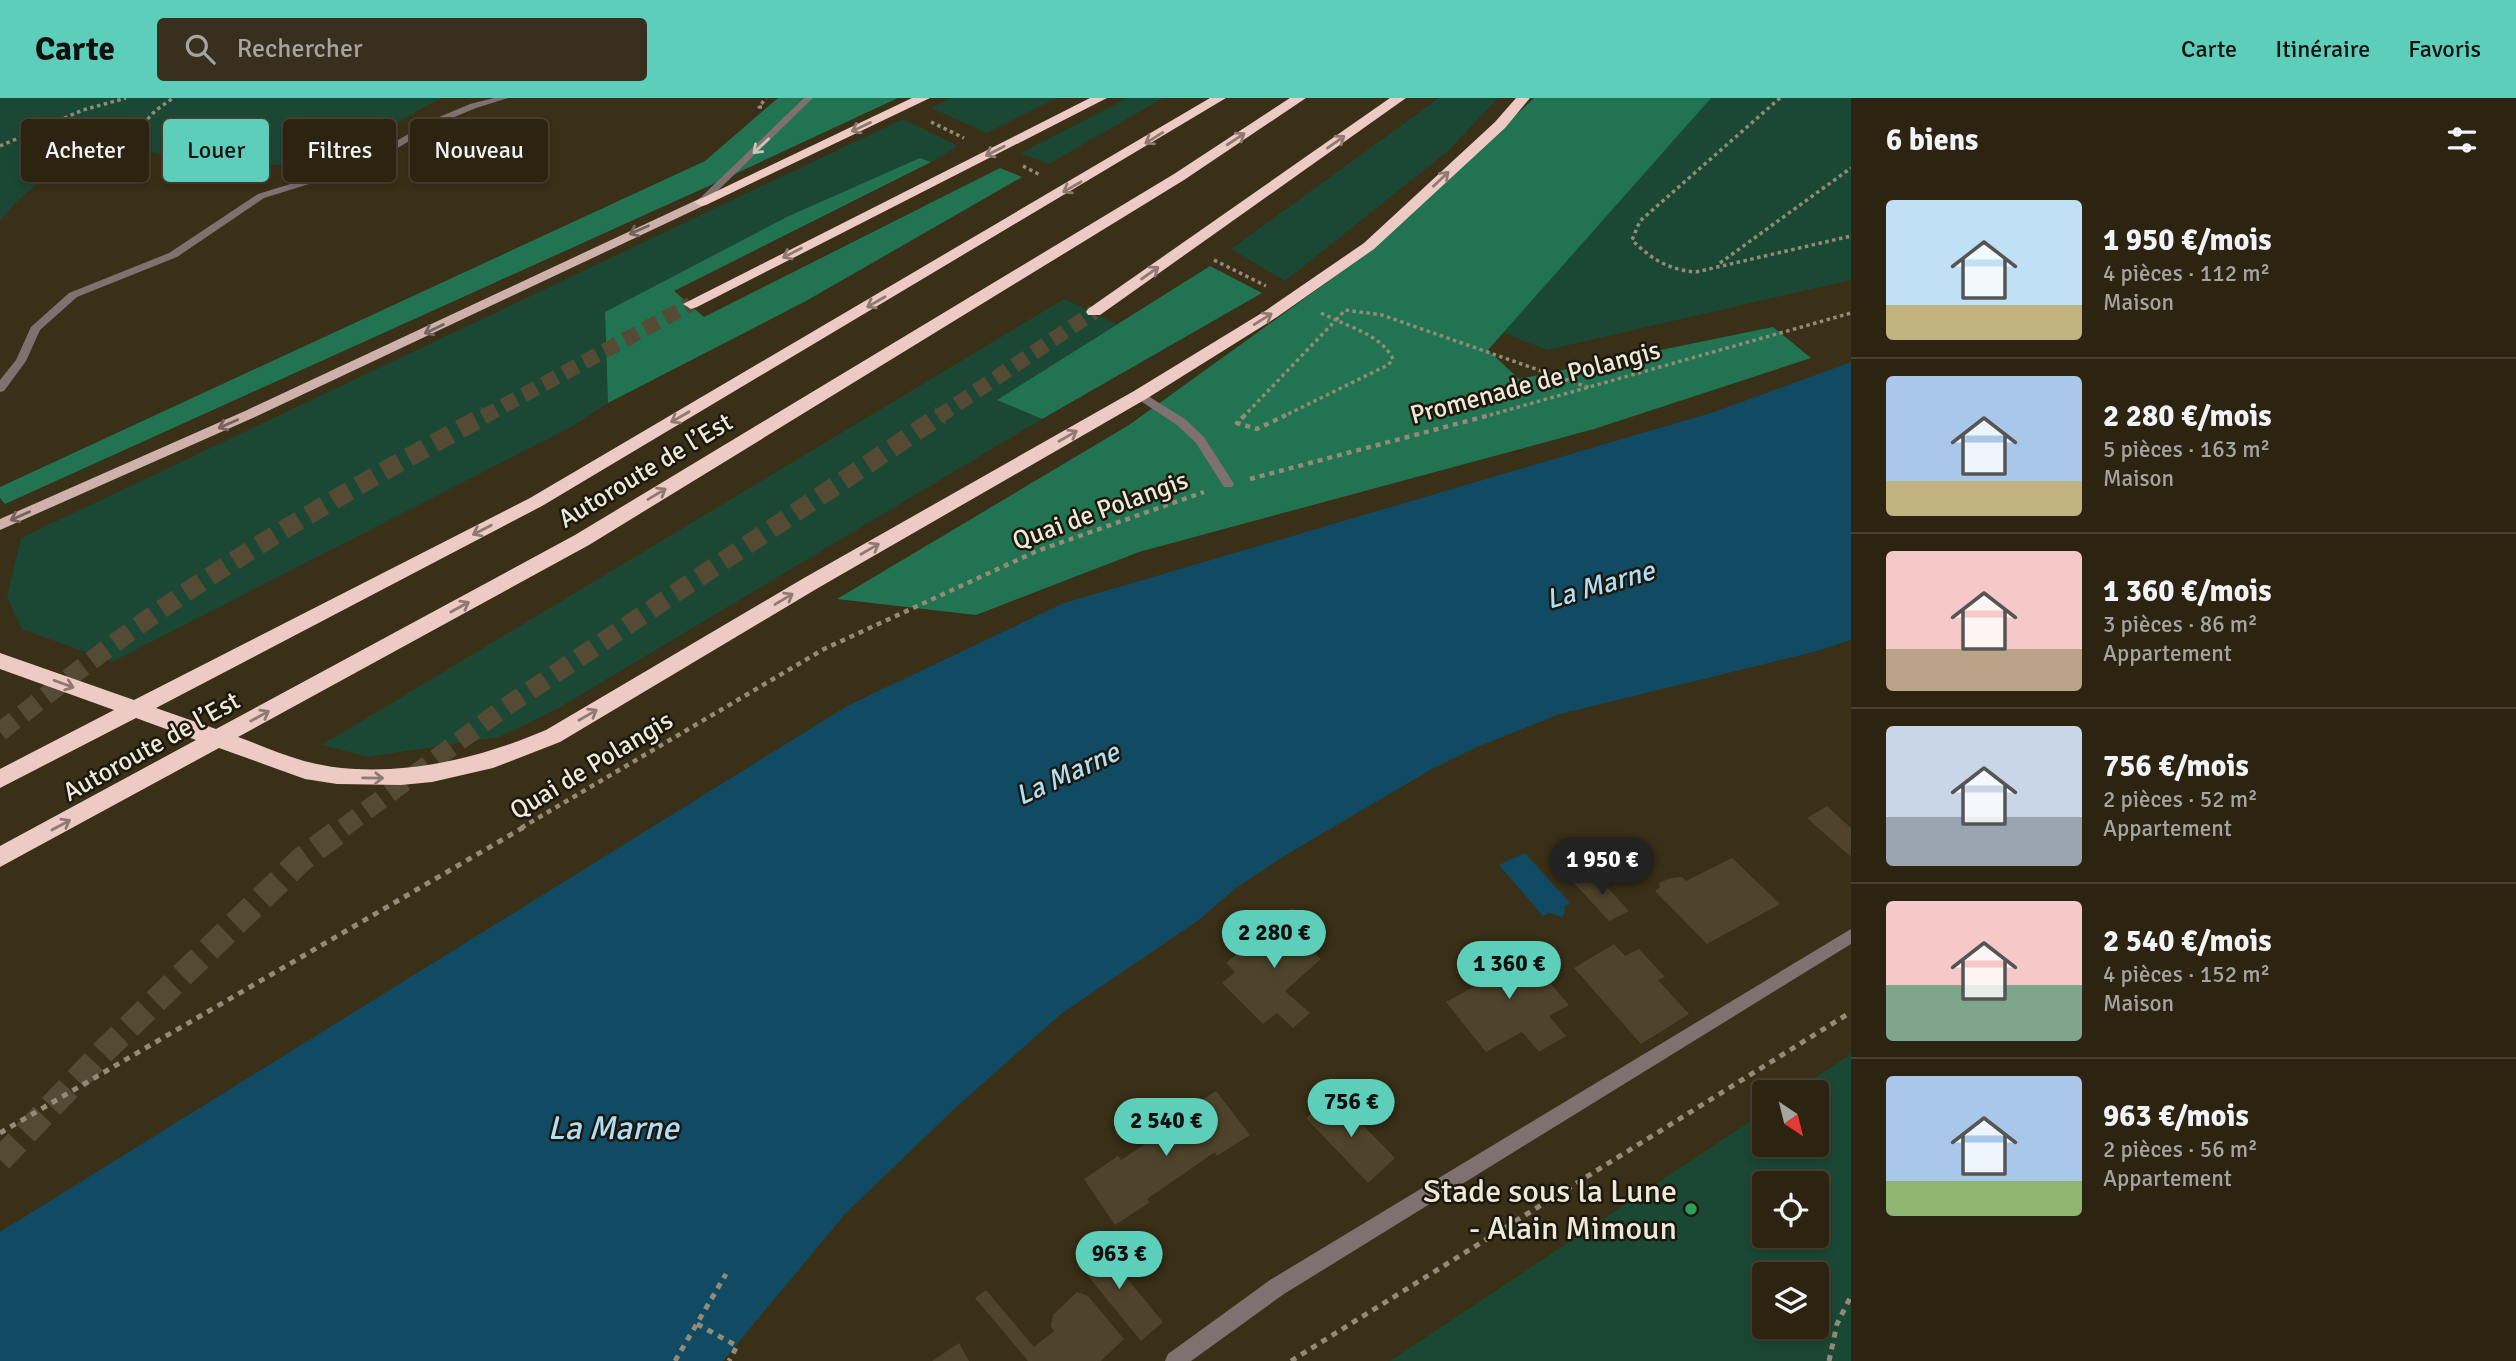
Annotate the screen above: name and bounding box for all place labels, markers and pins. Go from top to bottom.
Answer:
pin: 1 950 € [1537,838,1667,897]
pin: 2 280 € [1209,910,1339,970]
pin: 1 360 € [1444,942,1574,1001]
pin: 756 € [1302,1080,1400,1139]
pin: 2 540 € [1101,1098,1231,1158]
place label: Stade sous la Lune - Alain Mimoun [1423,1172,1677,1248]
marker: Stade sous la Lune - Alain Mimoun [1683,1201,1699,1217]
pin: 963 € [1070,1232,1168,1291]

